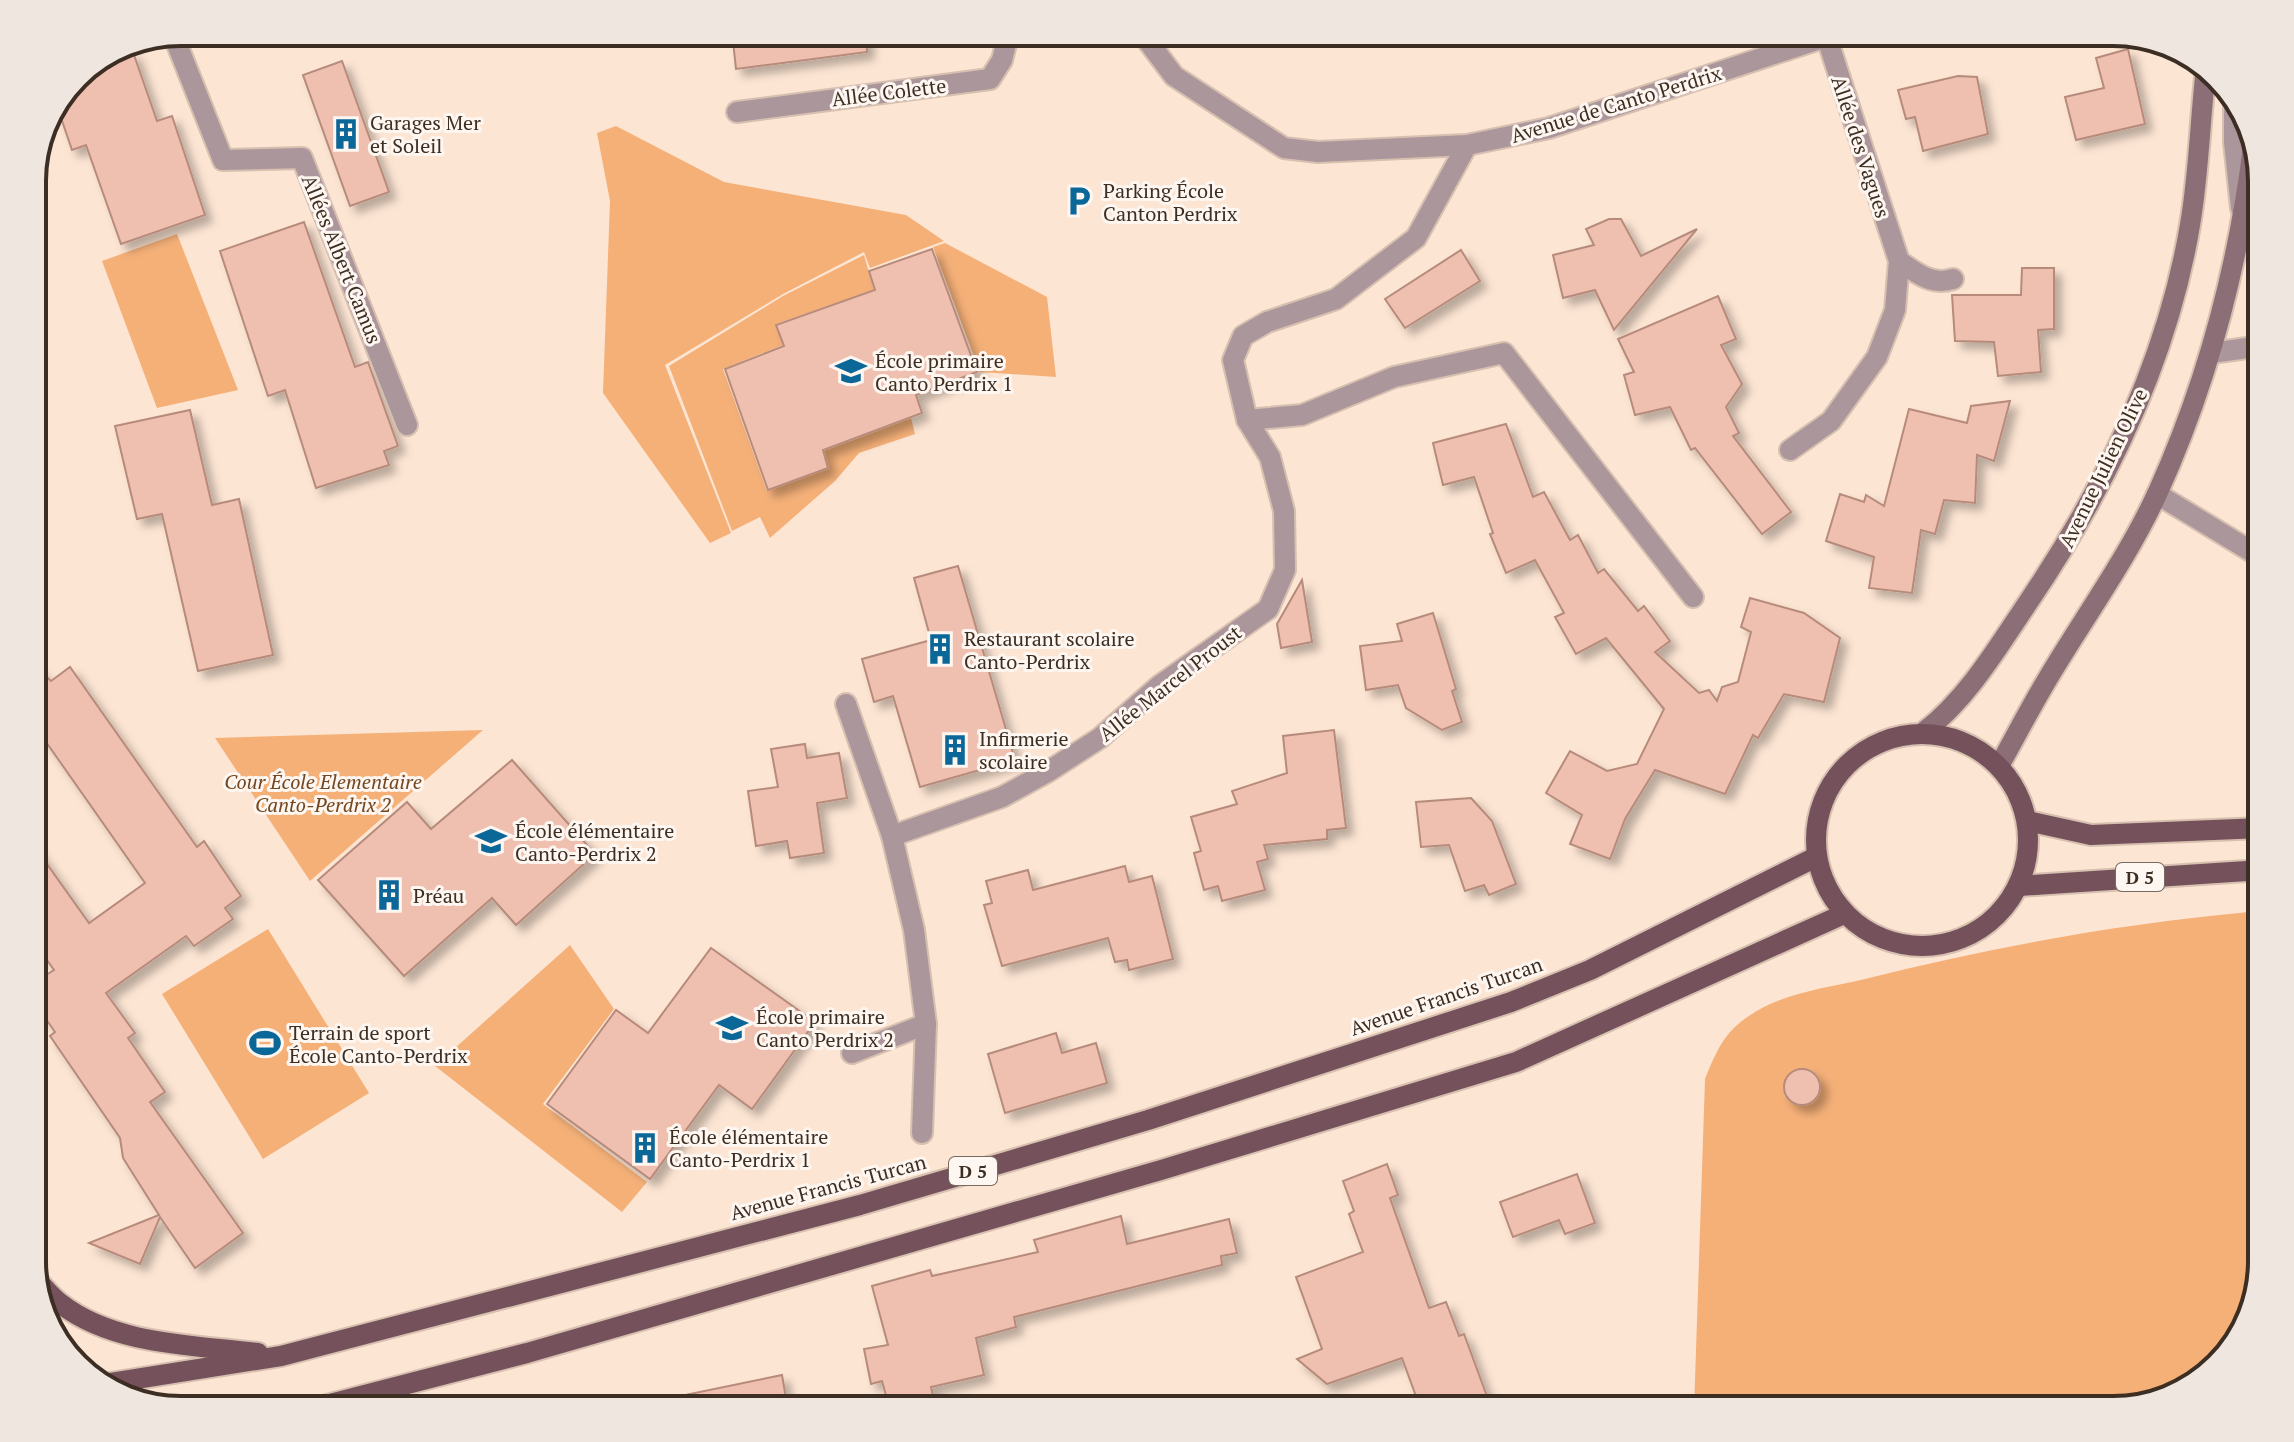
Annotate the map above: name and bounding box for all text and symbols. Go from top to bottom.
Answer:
street label: Avenue de Canto Perdrix [1507,59,1725,149]
street label: Allée Colette [830,72,948,112]
street label: Allée des Vagues [1825,73,1897,221]
place label: Garages Mer et Soleil [370,109,481,159]
building icon: Garages Mer et Soleil [329,117,363,151]
street label: Allées Albert Camus [296,171,388,347]
place label: Parking École Canton Perdrix [1103,177,1238,227]
parking icon: Parking École Canton Perdrix [1062,184,1096,218]
place label: École primaire Canto Perdrix 1 [875,347,1013,397]
school or university icon: École primaire Canto Perdrix 1 [834,354,868,388]
street label: Avenue Julien Olive [2053,384,2153,552]
street label: Allée Marcel Proust [1093,618,1247,747]
place label: Restaurant scolaire Canto-Perdrix [964,625,1135,675]
building icon: Restaurant scolaire Canto-Perdrix [923,632,957,666]
place label: Infirmerie scolaire [979,725,1069,775]
building icon: Infirmerie scolaire [938,733,972,767]
park label: Cour École Elementaire Canto-Perdrix 2 [224,768,422,818]
place label: École élémentaire Canto-Perdrix 2 [515,817,674,867]
school or university icon: École élémentaire Canto-Perdrix 2 [474,824,508,858]
road number: D 5 [2116,863,2164,891]
building icon: Préau [372,878,406,912]
place label: Préau [413,882,464,909]
street label: Avenue Francis Turcan [1346,950,1546,1042]
place label: École primaire Canto Perdrix 2 [756,1003,894,1053]
school or university icon: École primaire Canto Perdrix 2 [715,1011,749,1045]
place label: Terrain de sport École Canto-Perdrix [289,1019,468,1069]
sports icon: Terrain de sport École Canto-Perdrix [248,1026,282,1060]
place label: École élémentaire Canto-Perdrix 1 [669,1123,828,1173]
building icon: École élémentaire Canto-Perdrix 1 [628,1131,662,1165]
street label: Avenue Francis Turcan [727,1148,929,1226]
road number: D 5 [949,1157,997,1185]

